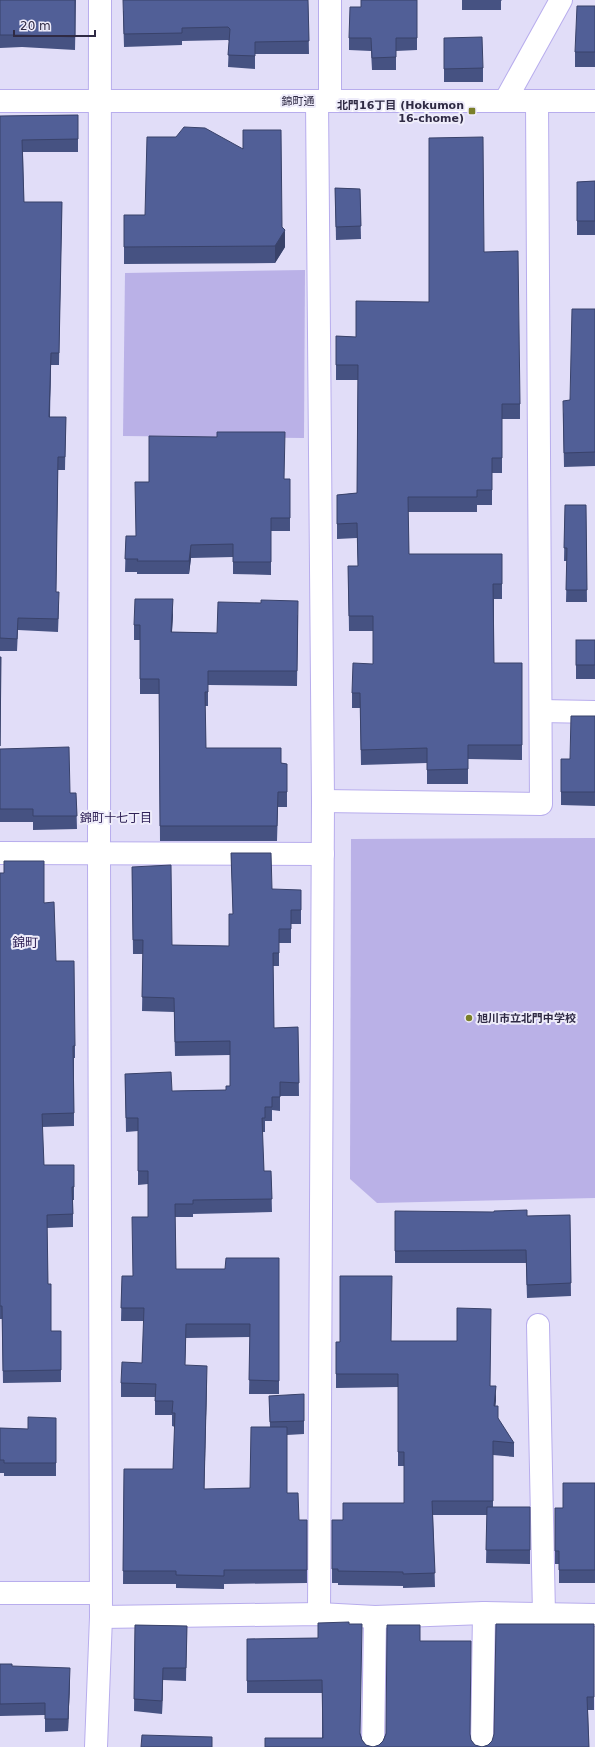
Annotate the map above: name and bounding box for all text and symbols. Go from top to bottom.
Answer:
scale bar [14,12,95,38]
text: 20 m [20,19,51,33]
street label: 錦町通 [282,95,315,108]
place label: 北門16丁目 (Hokumon 16-chome) [337,99,464,125]
marker: 北門16丁目 (Hokumon 16-chome) [467,106,477,116]
district label: 錦町十七丁目 [80,811,152,825]
district label: 錦町 [12,935,38,950]
place label: 旭川市立北門中学校 [477,1012,576,1025]
marker: 旭川市立北門中学校 [464,1013,474,1023]

